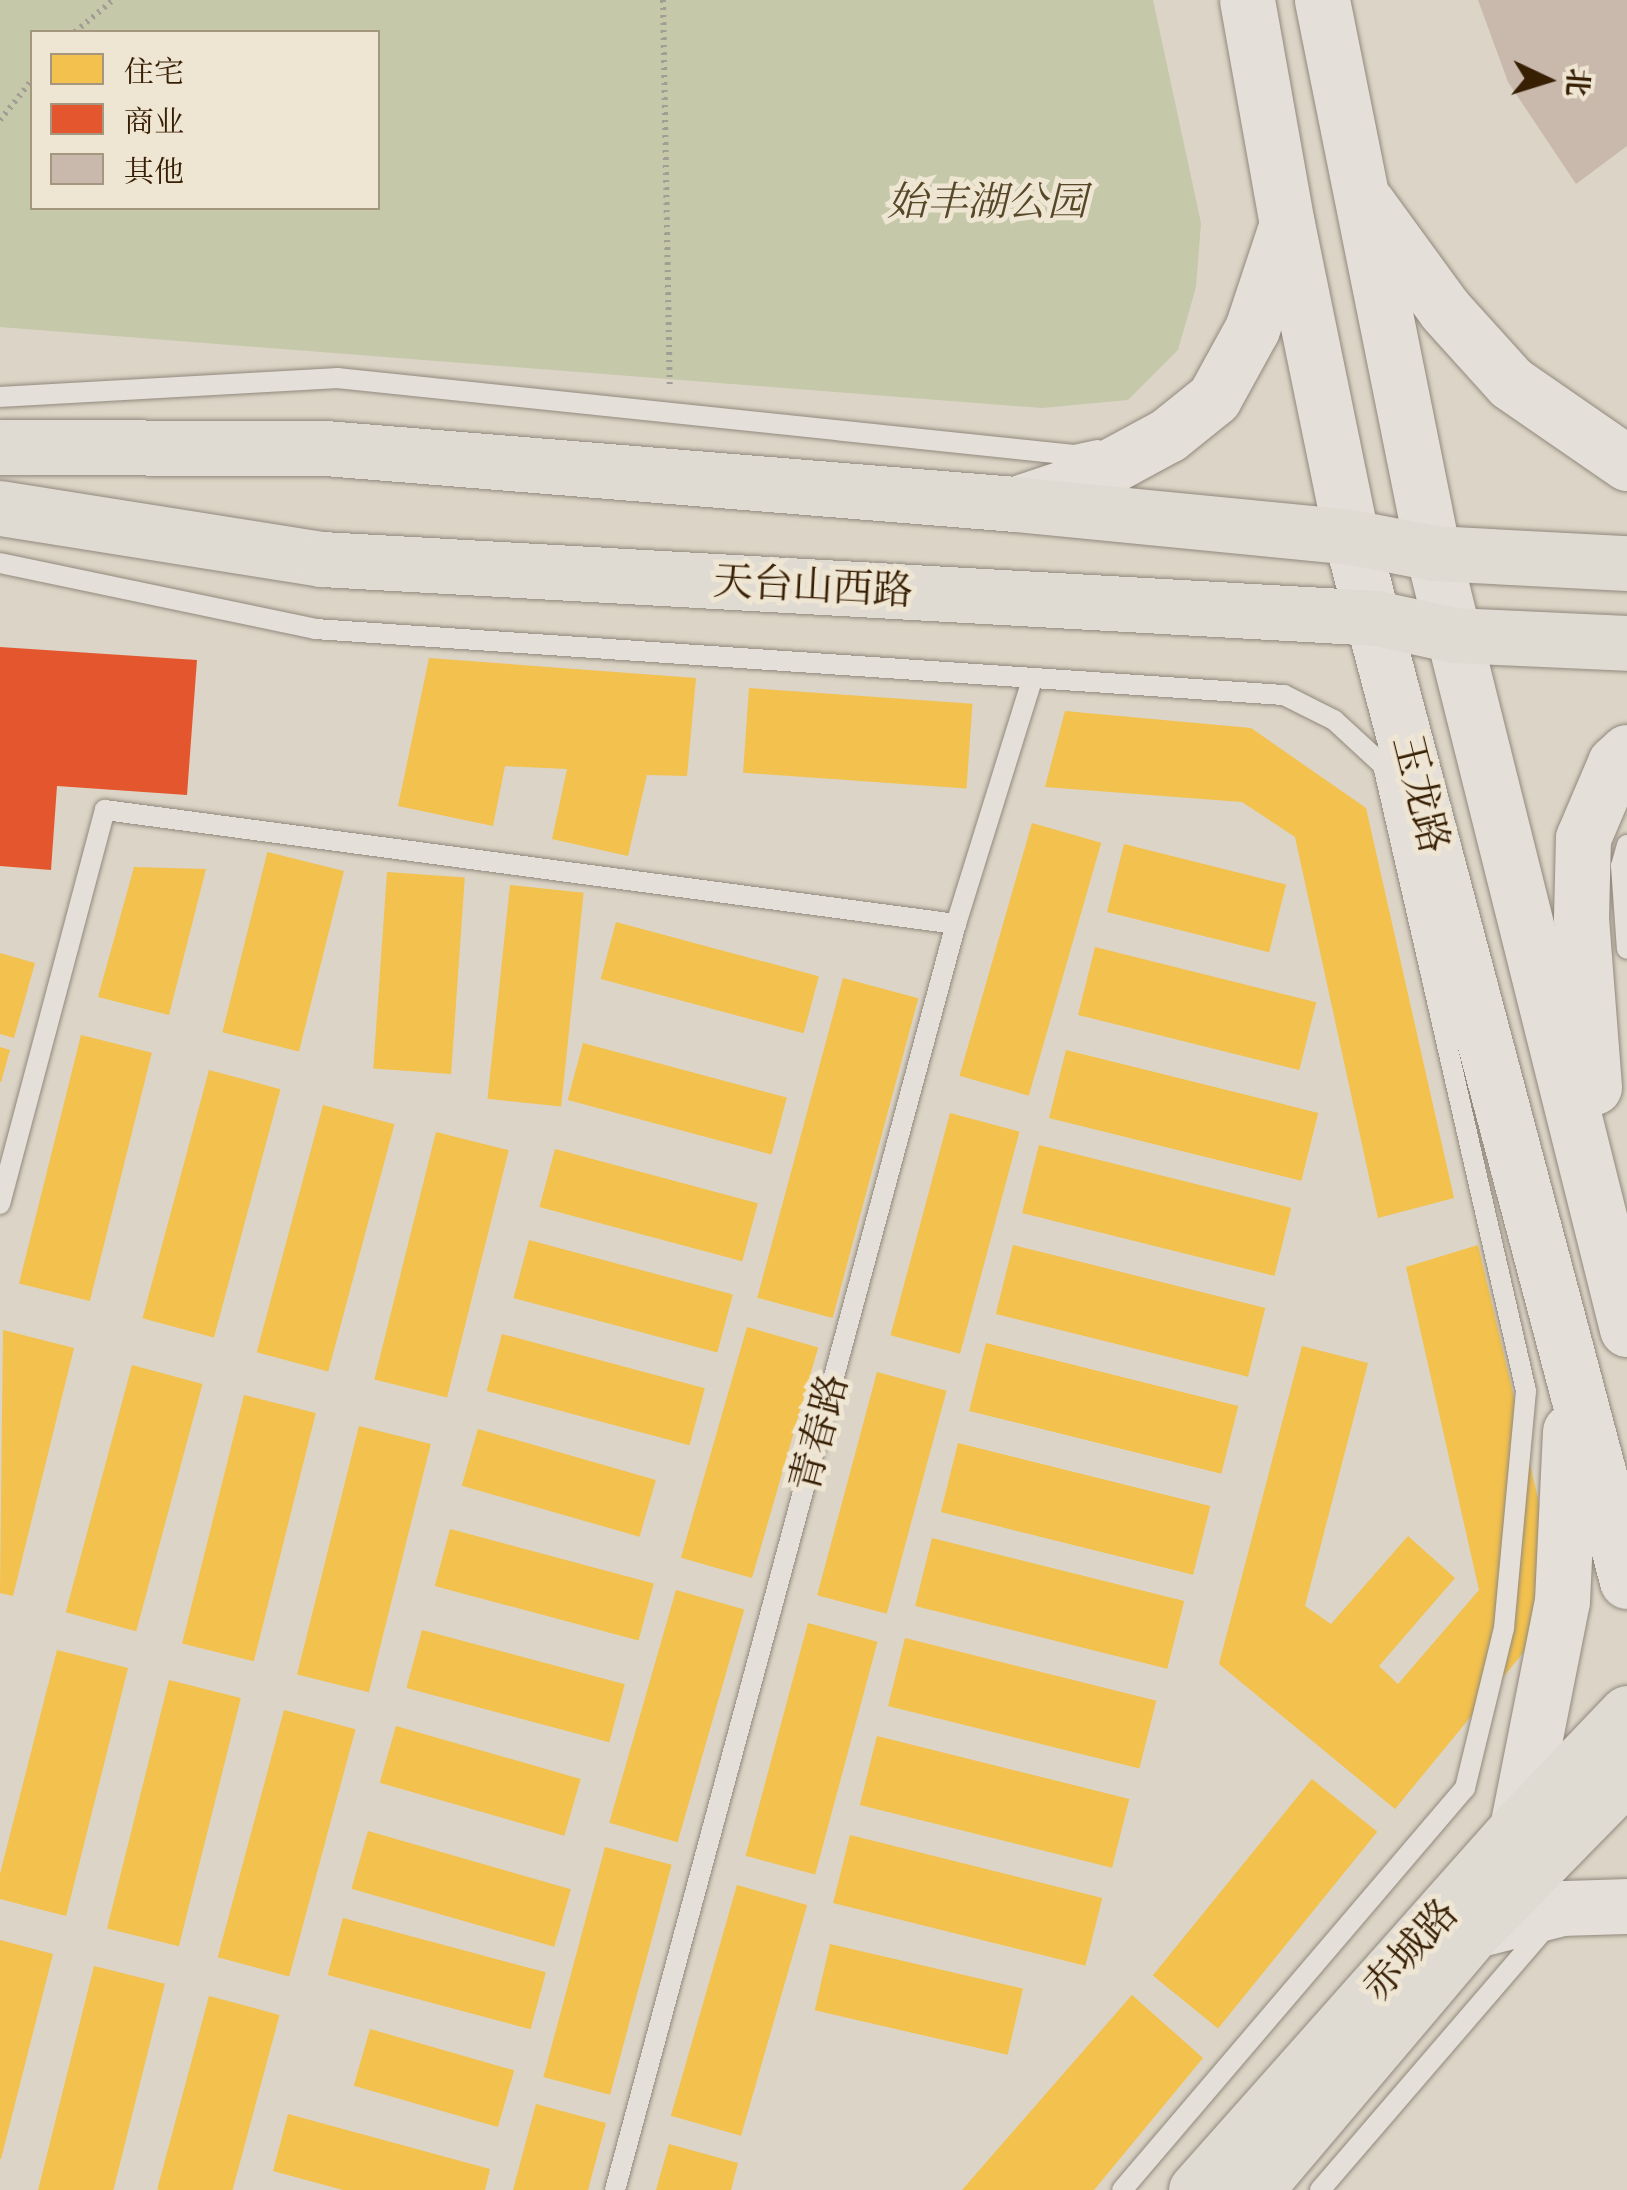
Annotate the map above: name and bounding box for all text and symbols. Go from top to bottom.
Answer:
legend [30,30,380,210]
north arrow [1497,30,1597,130]
text: 住宅 [124,52,184,92]
text: 北 [1557,67,1597,97]
text: 商业 [124,102,184,142]
text: 其他 [124,152,184,192]
park label: 始丰湖公园 [887,178,1087,226]
street label: 天台山西路 [712,557,914,615]
street label: 玉龙路 [1383,730,1459,858]
street label: 青春路 [780,1369,858,1497]
street label: 赤城路 [1352,1889,1468,2011]

